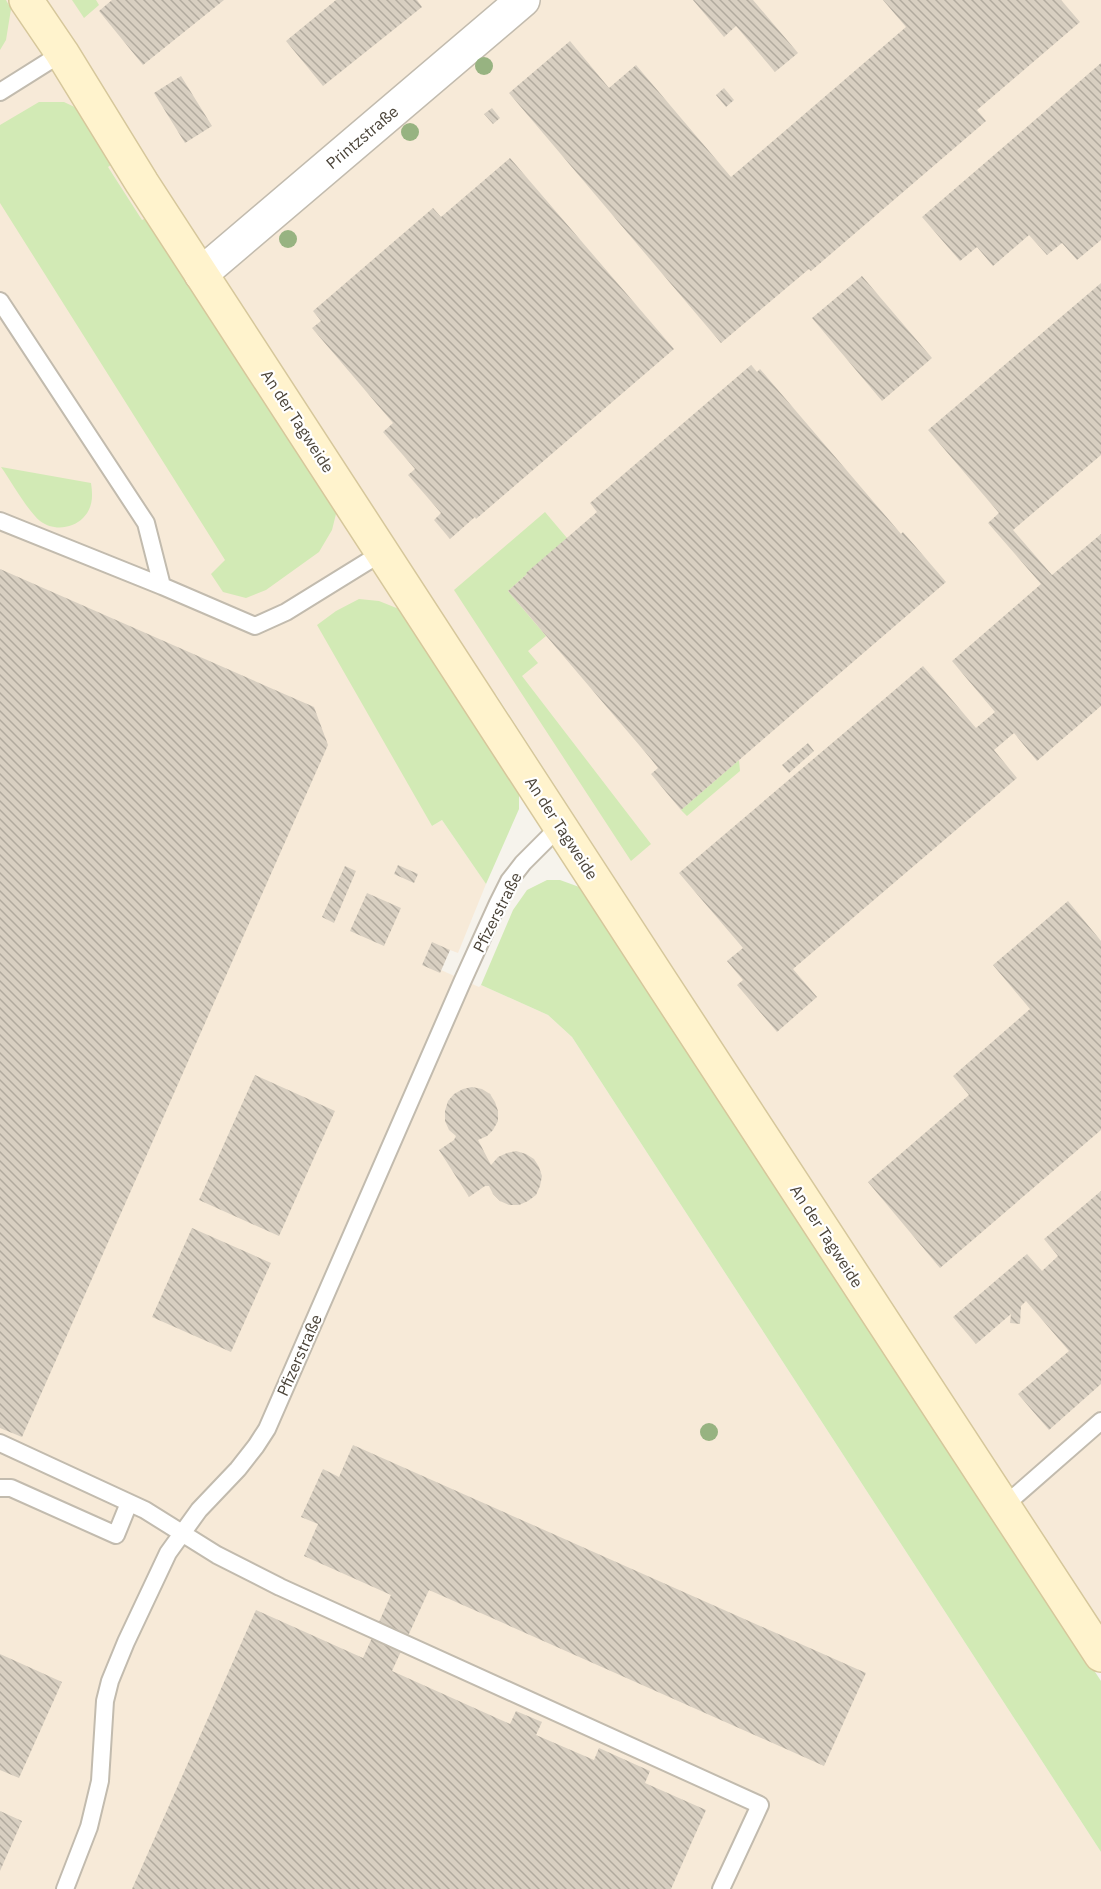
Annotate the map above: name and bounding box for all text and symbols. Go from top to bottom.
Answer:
street label: Printzstraße [322,101,402,173]
street label: An der Tagweide [257,366,339,477]
street label: An der Tagweide [521,773,603,884]
street label: Pfizerstraße [468,868,526,955]
street label: An der Tagweide [786,1181,868,1292]
street label: Pfizerstraße [272,1311,326,1399]

